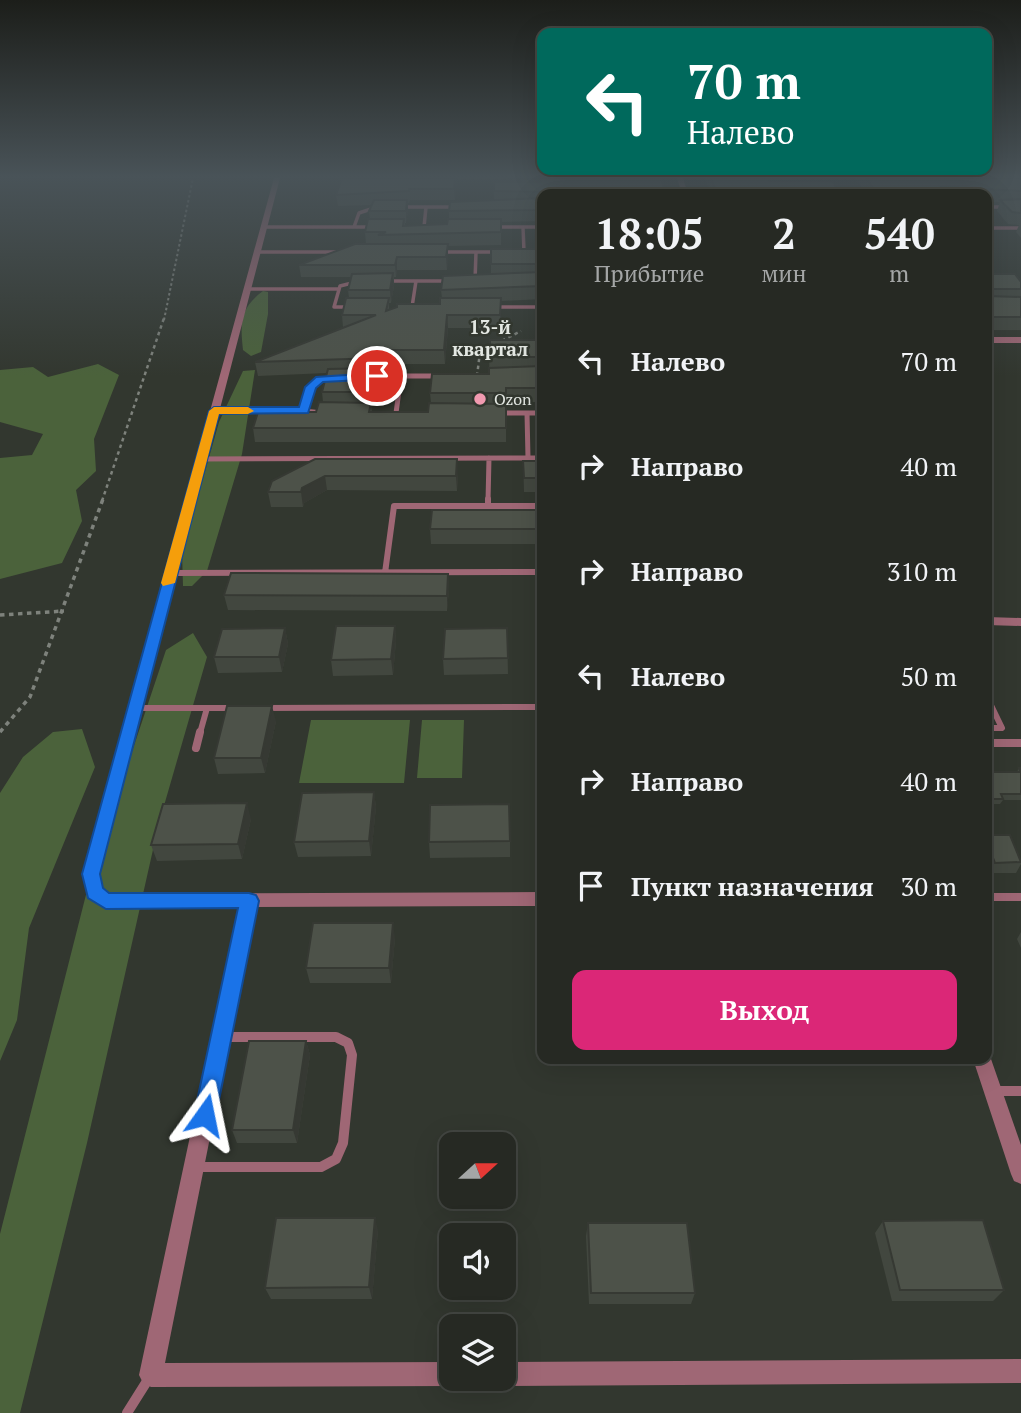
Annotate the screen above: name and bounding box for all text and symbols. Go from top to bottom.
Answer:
text: 70 m [687,48,801,113]
icon: left [572,56,663,147]
text: Налево [687,111,795,153]
text: 18:05 [595,205,704,261]
text: 2 [772,205,796,261]
text: 540 [864,205,935,261]
text: Прибытие [594,258,704,289]
text: мин [761,258,807,289]
text: m [889,258,909,289]
district label: 13-й квартал [452,314,528,361]
icon: left [572,342,610,380]
text: Налево [631,344,725,378]
text: 70 m [901,344,957,378]
pin [347,346,407,406]
icon: arrive [358,357,396,395]
place label: Ozon [494,388,532,410]
marker: Ozon [472,391,488,407]
icon: right [572,447,610,485]
text: Направо [631,449,743,483]
text: 40 m [901,449,957,483]
icon: right [572,552,610,590]
text: Направо [631,554,743,588]
text: 310 m [887,554,957,588]
icon: left [572,657,610,695]
text: Налево [631,659,725,693]
text: 50 m [901,659,957,693]
icon: right [572,762,610,800]
text: Направо [631,764,743,798]
text: 40 m [901,764,957,798]
icon: arrive [572,867,610,905]
text: Пункт назначения [631,869,874,903]
text: 30 m [901,869,957,903]
button: Выход [572,970,957,1050]
position arrow [168,1078,242,1152]
north arrow [439,1132,516,1209]
map controls [439,1132,516,1391]
button: sound [439,1223,516,1300]
button: layers [439,1314,516,1391]

